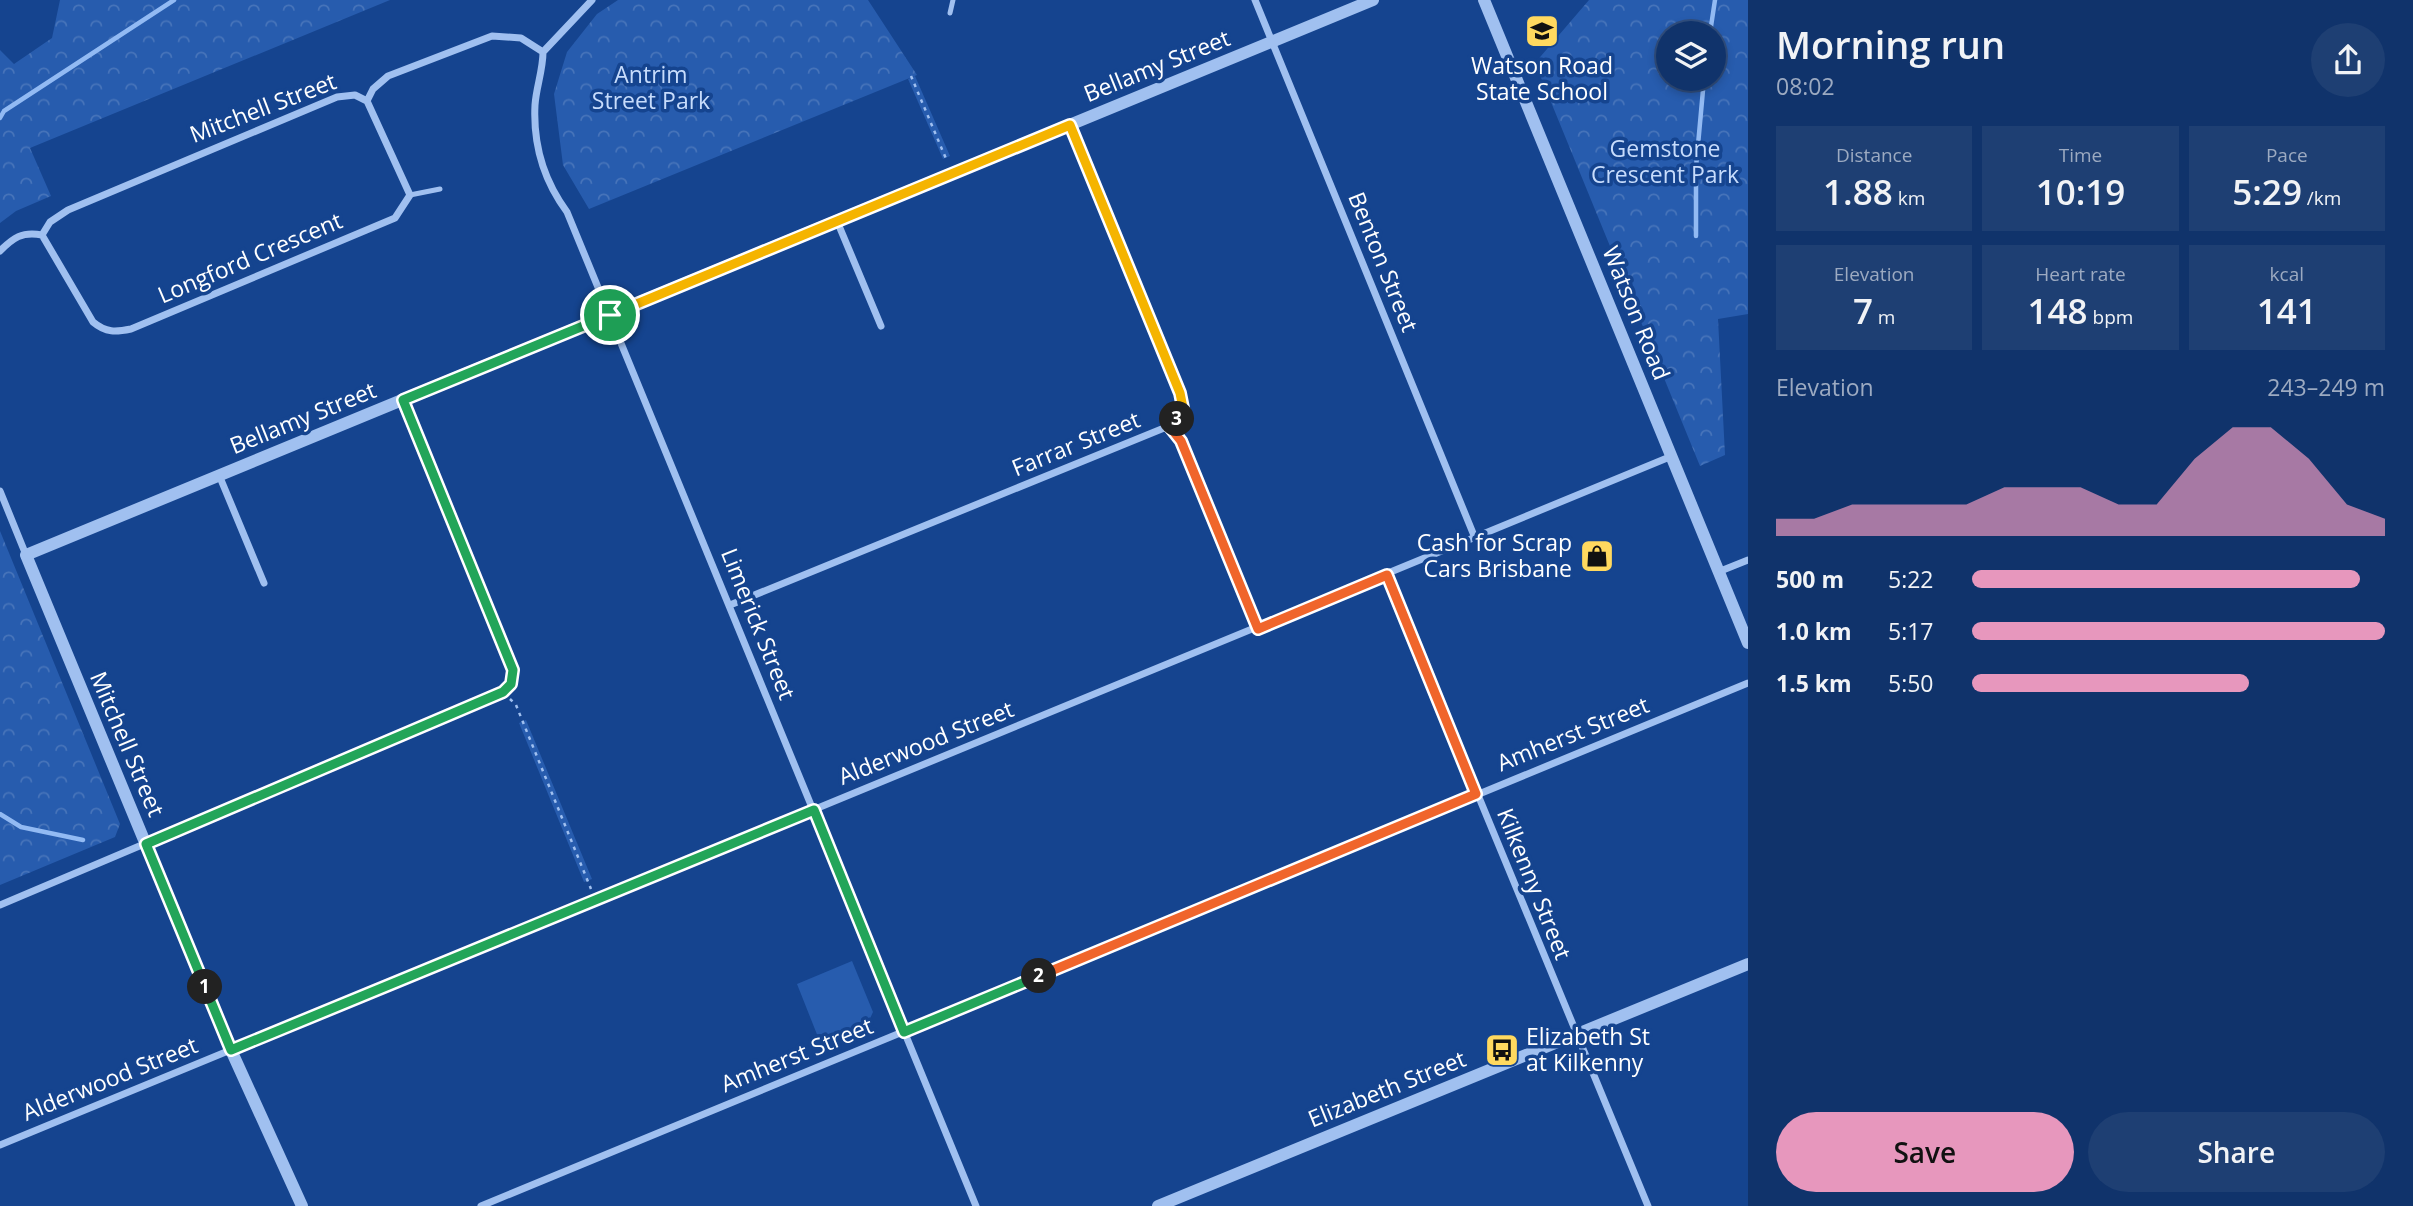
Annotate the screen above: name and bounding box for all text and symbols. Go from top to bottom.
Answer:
school or university icon: Watson Road State School [1523,12,1561,50]
text: Morning run [1776,18,2005,70]
street label: Bellamy Street [1079,21,1235,109]
map controls [1656,21,1726,91]
button: layers [1656,21,1726,91]
button: share [2311,23,2385,97]
place label: Watson Road State School [1471,49,1613,107]
park label: Antrim Street Park [592,58,710,116]
street label: Mitchell Street [185,64,341,150]
text: 08:02 [1776,70,1835,102]
park label: Gemstone Crescent Park [1591,132,1739,190]
text: Distance [1836,142,1912,168]
text: Time [2059,142,2102,168]
text: Pace [2266,142,2308,168]
text: 1.88 [1823,168,1893,215]
text: 10:19 [2036,168,2125,215]
text: 5:29 [2232,168,2302,215]
text: km [1893,185,1925,211]
text: /km [2302,185,2341,211]
street label: Benton Street [1341,187,1427,336]
street label: Longford Crescent [152,204,347,310]
street label: Watson Road [1595,241,1678,384]
text: Elevation [1834,261,1915,287]
text: Heart rate [2035,261,2126,287]
text: kcal [2270,261,2304,287]
pin [580,285,640,345]
text: 7 [1853,287,1873,334]
text: 148 [2028,287,2088,334]
text: 141 [2257,287,2317,334]
icon: arrive [591,296,629,334]
text: m [1873,304,1895,330]
text: bpm [2088,304,2133,330]
text: Elevation [1776,371,1874,403]
text: 243–249 m [2267,371,2385,403]
street label: Bellamy Street [225,373,381,461]
pin: 3 [1160,402,1194,436]
street label: Farrar Street [1007,403,1145,483]
text: 3 [1171,405,1182,431]
place label: Cash for Scrap Cars Brisbane [1417,526,1572,584]
shop icon: Cash for Scrap Cars Brisbane [1578,537,1616,575]
street label: Limerick Street [714,543,804,704]
text: 500 m [1776,563,1844,595]
text: 5:22 [1888,563,1934,595]
text: 1.0 km [1776,615,1852,647]
text: 5:17 [1888,615,1934,647]
street label: Mitchell Street [83,666,173,821]
text: 1.5 km [1776,667,1852,699]
text: 5:50 [1888,667,1934,699]
street label: Amherst Street [1492,688,1654,778]
street label: Alderwood Street [833,692,1018,792]
street label: Kilkenny Street [1490,803,1580,964]
pin: 2 [1021,958,1056,993]
text: 2 [1033,962,1044,988]
pin: 1 [188,970,222,1004]
text: 1 [199,973,210,999]
street label: Amherst Street [716,1009,878,1099]
place label: Elizabeth St at Kilkenny [1526,1020,1650,1078]
street label: Alderwood Street [17,1028,202,1128]
bus stop icon: Elizabeth St at Kilkenny [1483,1031,1521,1069]
street label: Elizabeth Street [1303,1042,1470,1134]
button: Save [1776,1112,2074,1192]
button: Share [2088,1112,2385,1192]

